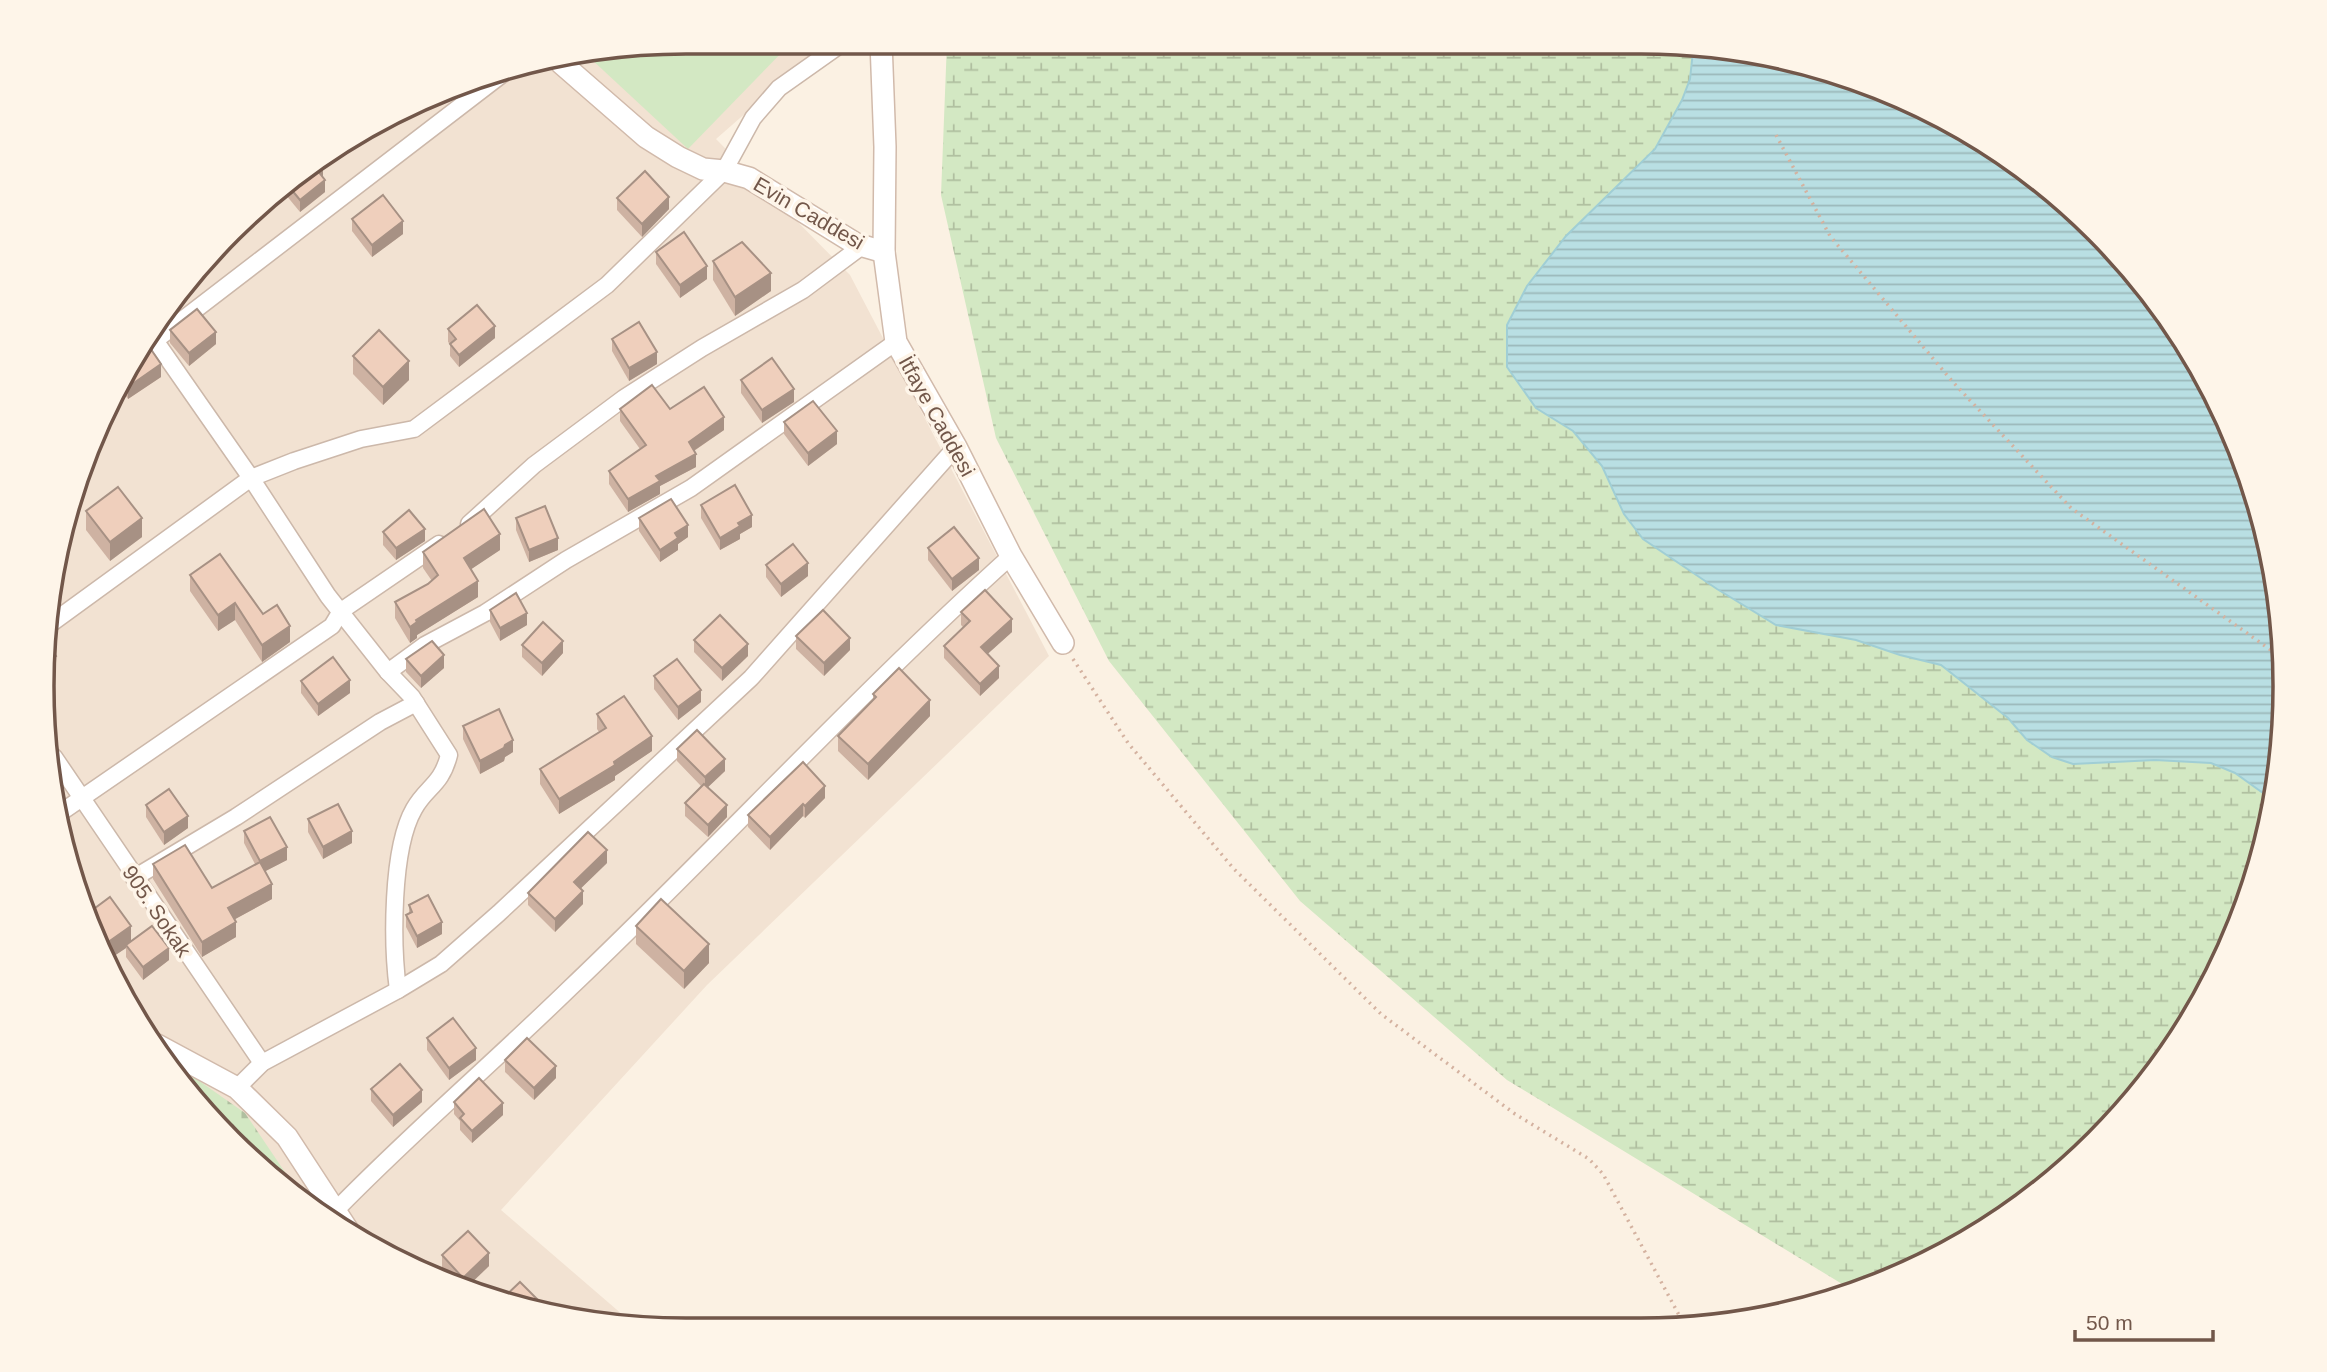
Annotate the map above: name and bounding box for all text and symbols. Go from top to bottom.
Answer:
street label: Evin Caddesi [750,172,868,254]
street label: İtfaye Caddesi [894,352,980,480]
street label: 905. Sokak [118,861,196,961]
scale bar [2075,1298,2213,1342]
text: 50 m [2086,1311,2133,1334]

